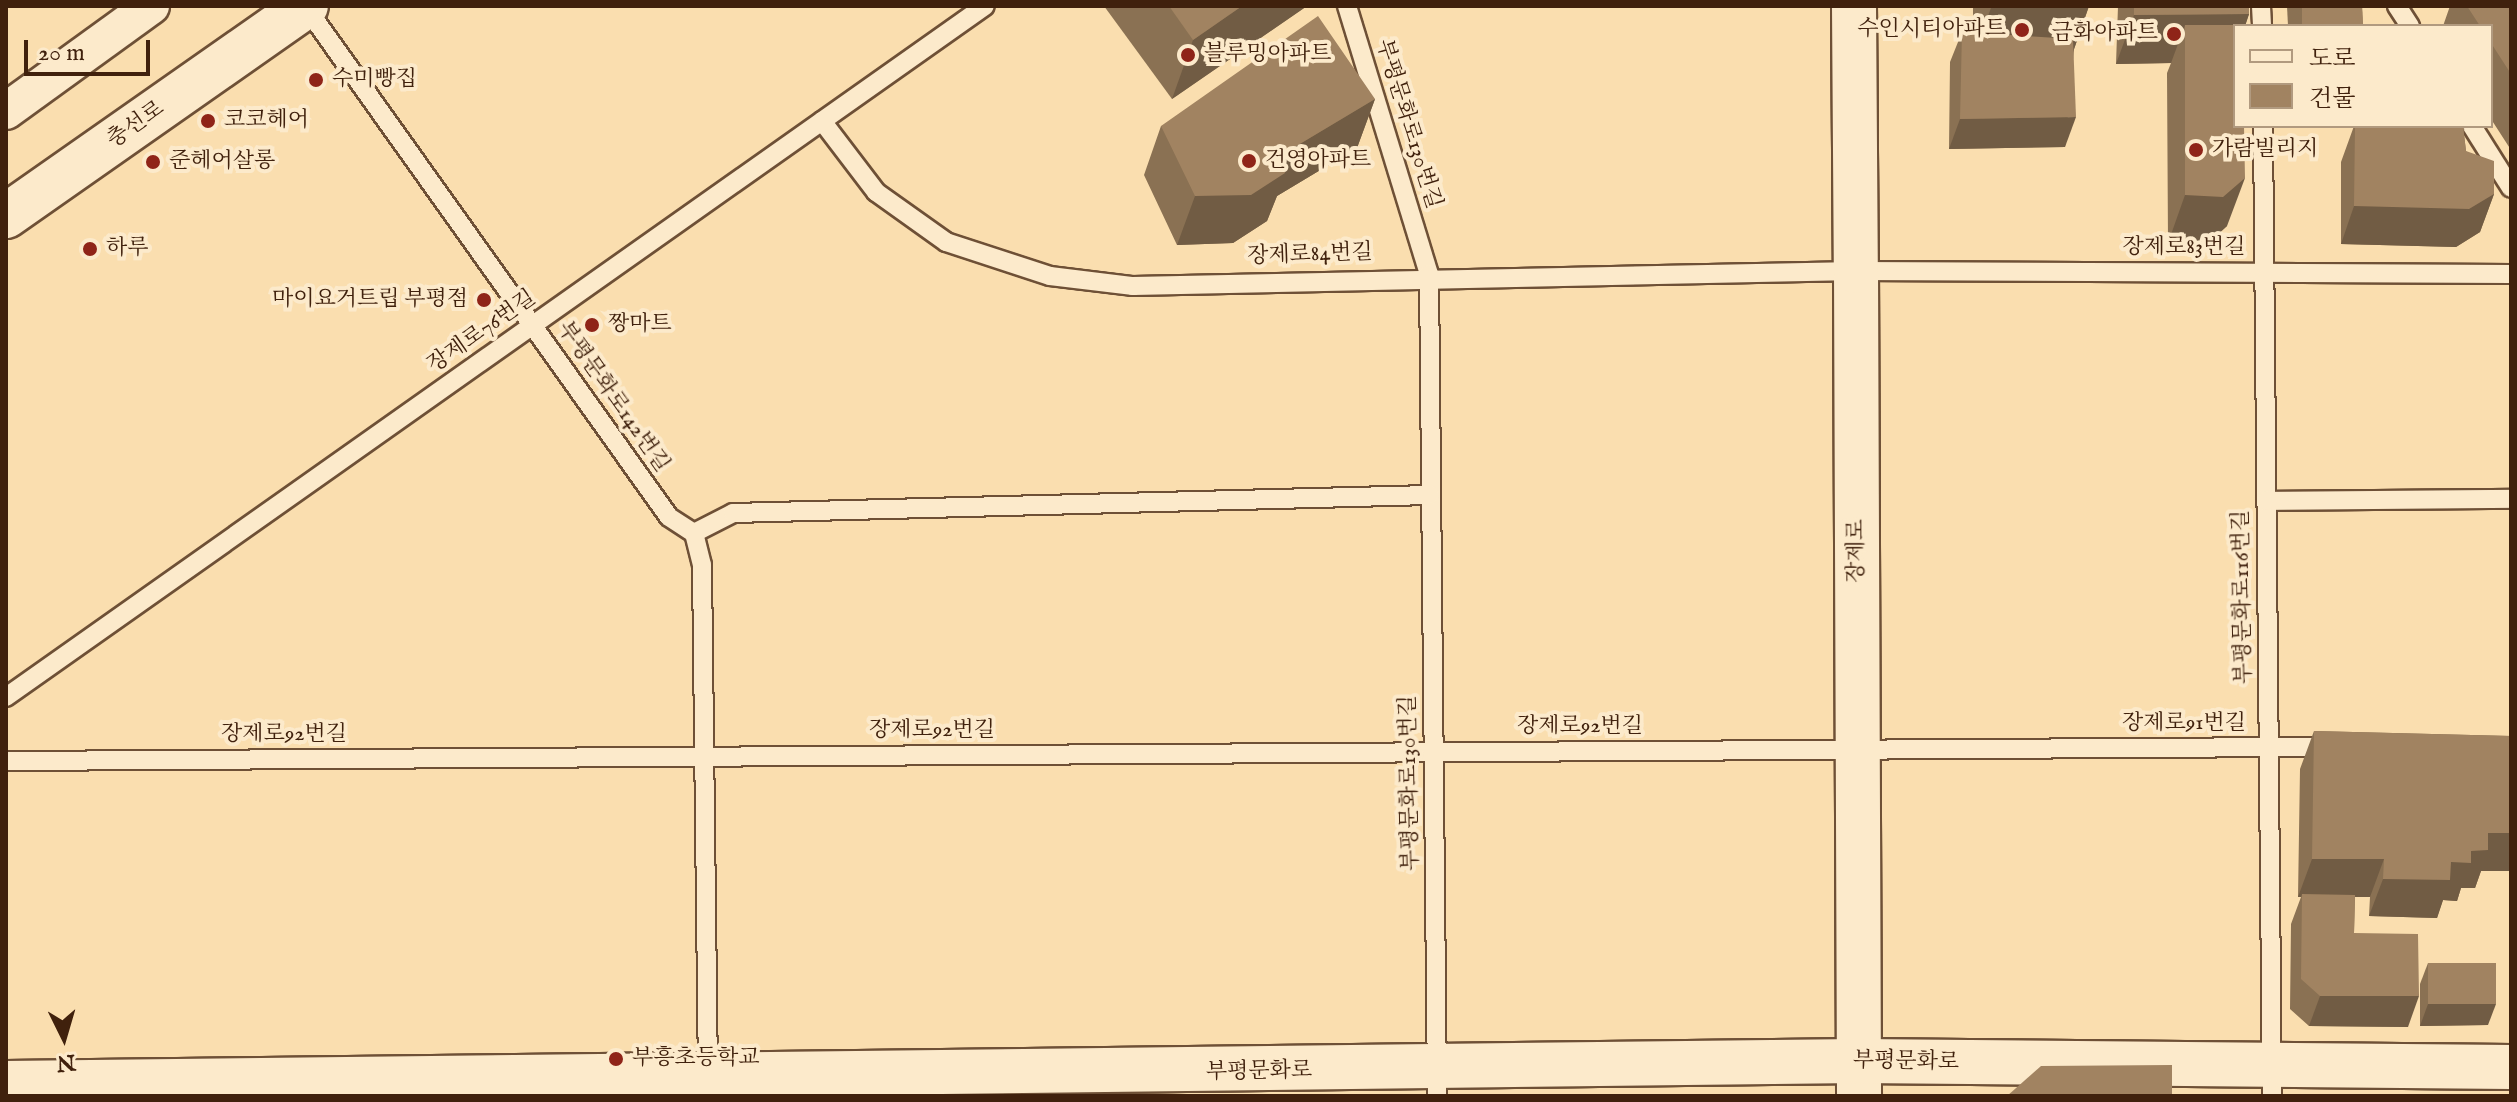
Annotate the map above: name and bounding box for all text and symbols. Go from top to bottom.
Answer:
place label: 수인시티아파트 [1857,17,2006,43]
marker: 수인시티아파트 [2013,21,2031,39]
place label: 금화아파트 [2052,21,2158,47]
scale bar [28,24,154,74]
legend [2233,24,2493,128]
marker: 금화아파트 [2165,25,2183,43]
street label: 부평문화로130번길 [1370,36,1446,212]
text: 20 m [38,38,85,69]
place label: 블루밍아파트 [1204,42,1332,68]
text: 도로 [2309,44,2355,75]
marker: 블루밍아파트 [1179,46,1197,64]
place label: 수미빵집 [332,67,417,93]
marker: 수미빵집 [307,71,325,89]
text: 건물 [2309,84,2355,115]
street label: 충선로 [102,96,170,154]
place label: 코코헤어 [224,108,309,134]
marker: 코코헤어 [199,112,217,130]
place label: 가람빌리지 [2212,137,2318,163]
marker: 가람빌리지 [2187,141,2205,159]
place label: 건영아파트 [1265,148,1371,174]
place label: 준헤어살롱 [169,149,275,175]
marker: 건영아파트 [1240,152,1258,170]
marker: 준헤어살롱 [144,153,162,171]
street label: 장제로83번길 [2122,235,2246,261]
place label: 하루 [106,236,149,262]
marker: 하루 [81,240,99,258]
street label: 장제로84번길 [1247,240,1373,270]
street label: 장제로76번길 [423,285,541,379]
place label: 마이요거트립 부평점 [272,287,468,313]
marker: 마이요거트립 부평점 [475,291,493,309]
place label: 짱마트 [608,312,672,338]
street label: 부평문화로142번길 [551,316,675,478]
marker: 짱마트 [583,316,601,334]
street label: 부평문화로116번길 [2228,510,2258,684]
street label: 장제로 [1844,519,1870,583]
street label: 부평문화로130번길 [1395,695,1425,871]
street label: 장제로91번길 [2122,711,2246,737]
street label: 장제로92번길 [1517,714,1643,740]
street label: 장제로92번길 [869,718,995,744]
street label: 장제로92번길 [221,722,347,748]
north arrow [24,998,104,1078]
place label: 부흥초등학교 [632,1046,760,1072]
text: N [55,1047,77,1077]
street label: 부평문화로 [1853,1048,1959,1076]
marker: 부흥초등학교 [607,1050,625,1068]
street label: 부평문화로 [1206,1058,1312,1086]

